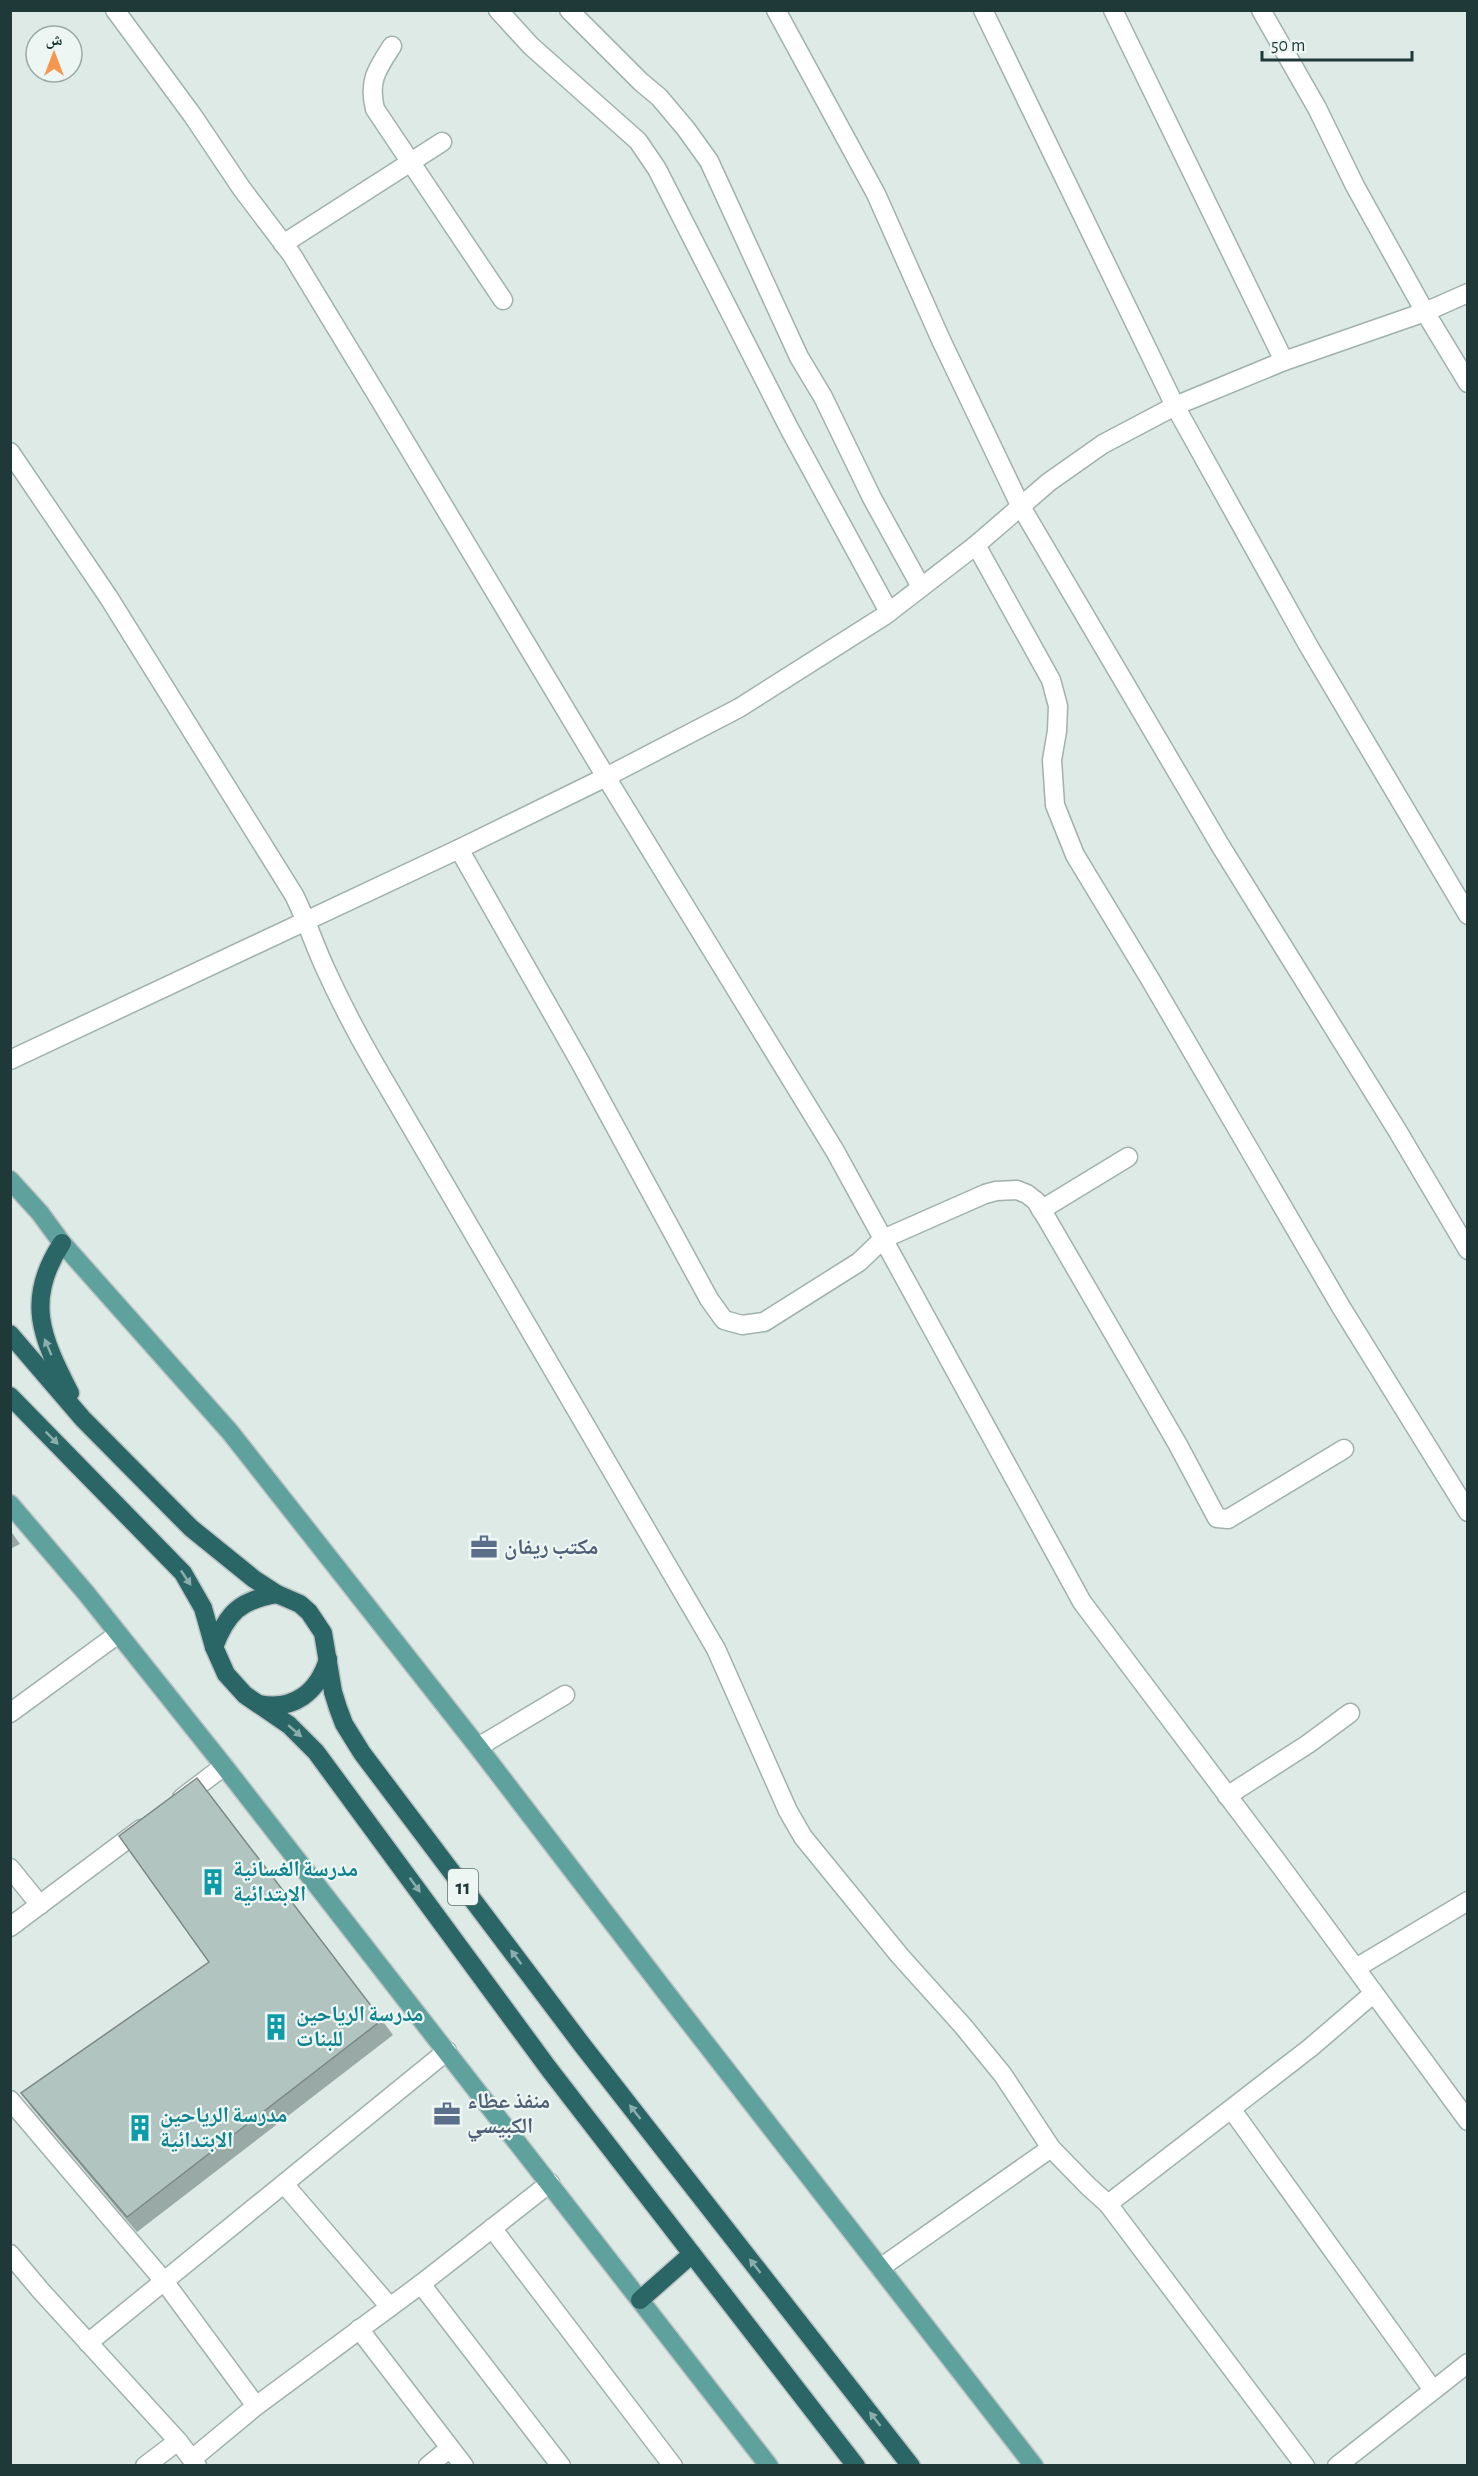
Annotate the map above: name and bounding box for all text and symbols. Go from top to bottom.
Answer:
north arrow [24,24,84,84]
scale bar [1262,24,1412,62]
text: ش [46,32,63,49]
text: 50 m [1271,37,1305,55]
one-way arrow [43,1338,53,1356]
one-way arrow [44,1430,58,1444]
office icon: مكتب ريفان [469,1532,499,1562]
place label: مكتب ريفان [504,1536,598,1560]
one-way arrow [181,1570,192,1587]
one-way arrow [287,1724,302,1737]
place label: مدرسة الغسانية الابتدائية [233,1858,358,1907]
building icon: مدرسة الغسانية الابتدائية [198,1867,228,1897]
road number: 11 [448,1869,478,1905]
one-way arrow [408,1877,421,1893]
one-way arrow [510,1950,522,1966]
place label: مدرسة الرياحين للبنات [296,2003,423,2052]
building icon: مدرسة الرياحين للبنات [261,2012,291,2042]
place label: منفذ عطاء الكبيسي [467,2090,550,2142]
office icon: منفذ عطاء الكبيسي [432,2099,462,2129]
place label: مدرسة الرياحين الابتدائية [160,2104,287,2153]
one-way arrow [628,2104,641,2120]
building icon: مدرسة الرياحين الابتدائية [125,2113,155,2143]
one-way arrow [748,2258,761,2274]
one-way arrow [870,2412,882,2427]

